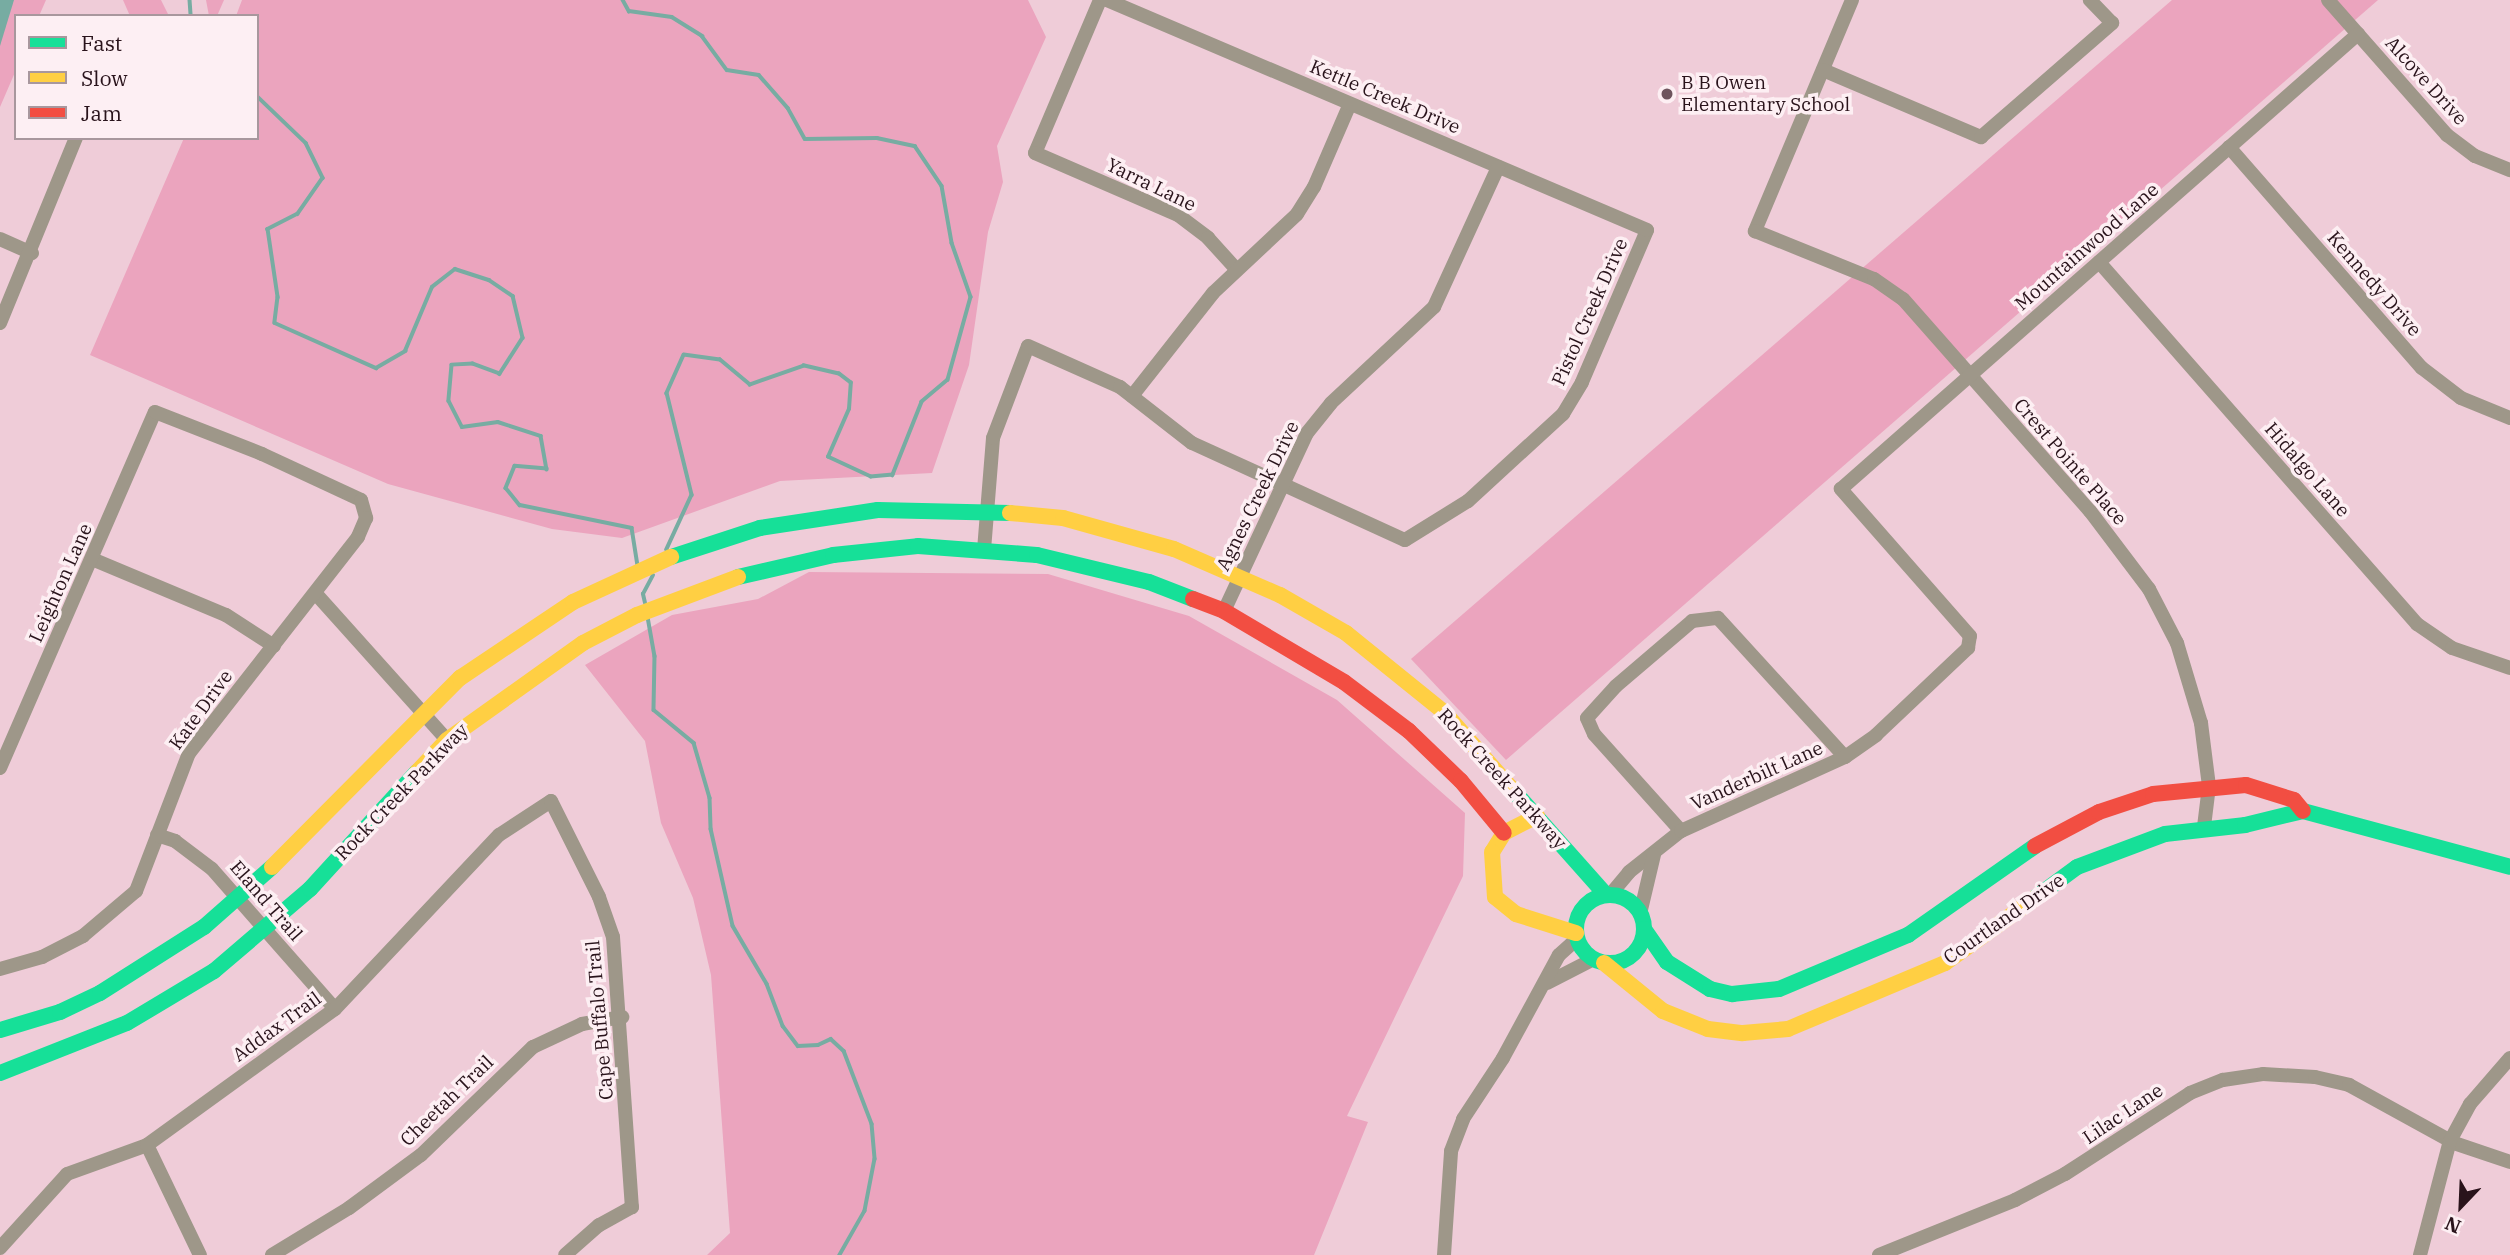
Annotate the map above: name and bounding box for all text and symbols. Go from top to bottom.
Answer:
legend [14,14,259,140]
text: Fast [81,29,122,57]
street label: Alcove Drive [2380,32,2472,130]
street label: Kettle Creek Drive [1306,55,1464,139]
text: Slow [81,64,128,92]
place label: B B Owen Elementary School [1681,72,1850,116]
marker: B B Owen Elementary School [1659,86,1675,102]
text: Jam [81,99,122,127]
street label: Yarra Lane [1103,154,1199,216]
street label: Mountainwood Lane [2011,179,2163,315]
street label: Kennedy Drive [2322,227,2426,341]
street label: Pistol Creek Drive [1547,235,1633,389]
street label: Crest Pointe Place [2009,394,2131,530]
street label: Agnes Creek Drive [1212,417,1304,575]
street label: Hidalgo Lane [2260,418,2354,522]
street label: Leighton Lane [25,520,97,646]
street label: Kate Drive [165,666,237,754]
street label: Rock Creek Parkway [1433,704,1571,854]
street label: Rock Creek Parkway [331,719,473,865]
street label: Vanderbilt Lane [1687,737,1827,815]
street label: Eland Trail [225,856,307,946]
street label: Courtland Drive [1939,869,2069,969]
street label: Cape Buffalo Trail [582,939,618,1101]
street label: Addax Trail [228,987,326,1067]
street label: Cheetah Trail [396,1051,498,1151]
street label: Lilac Lane [2079,1079,2167,1149]
north arrow [2426,1171,2496,1241]
text: N [2441,1211,2464,1239]

